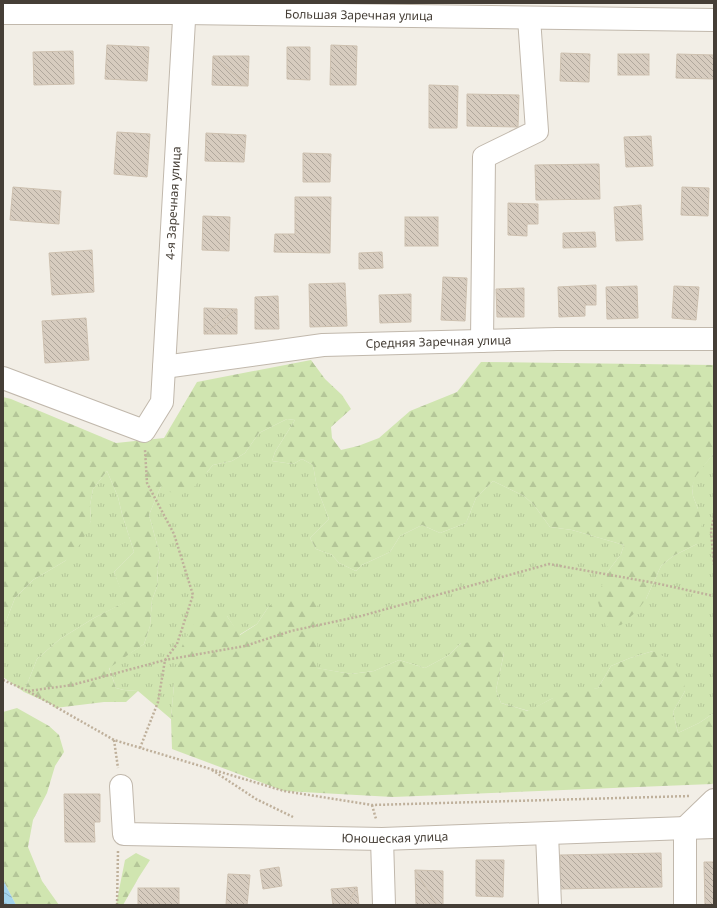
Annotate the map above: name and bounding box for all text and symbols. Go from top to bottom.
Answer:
street label: Большая Заречная улица [285,5,433,24]
street label: 4-я Заречная улица [161,146,185,260]
street label: Средняя Заречная улица [365,331,512,352]
street label: Юношеская улица [341,828,448,847]

